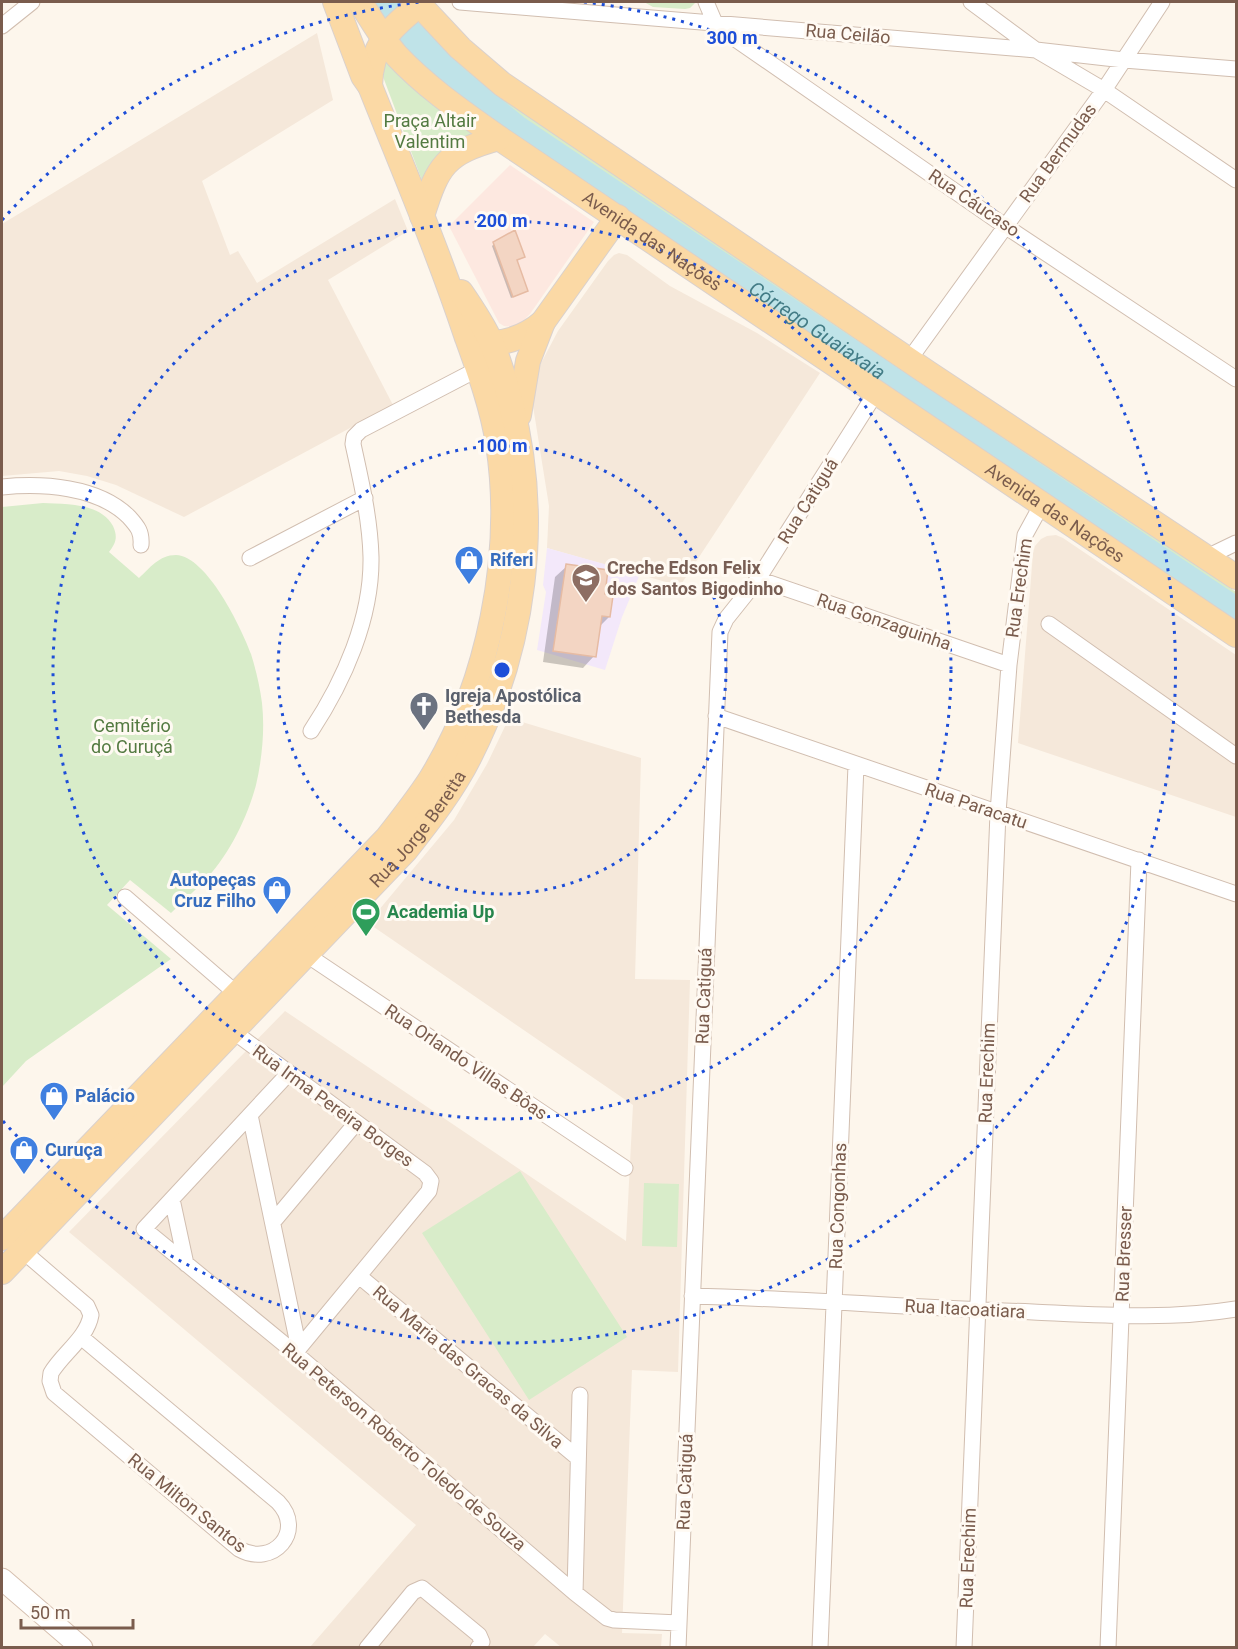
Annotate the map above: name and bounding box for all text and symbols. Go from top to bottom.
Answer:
street label: Rua Ceilão [805,19,891,48]
text: 300 m [706,27,758,48]
street label: Rua Bermudas [1015,99,1100,206]
park label: Praça Altair Valentim [384,110,476,152]
street label: Rua Cáucaso [925,164,1024,241]
street label: Avenida das Nações [579,186,726,295]
text: 200 m [476,210,528,231]
water label: Córrego Guaiaxaia [744,276,890,385]
text: 100 m [476,435,528,456]
street label: Rua Catiguá [773,454,842,547]
street label: Avenida das Nações [982,458,1129,567]
street label: Rua Erechim [1001,537,1036,639]
shop icon: Riferi [453,544,485,586]
place label: Riferi [490,549,534,570]
place label: Creche Edson Felix dos Santos Bigodinho [607,557,783,599]
school or university icon: Creche Edson Felix dos Santos Bigodinho [570,562,602,604]
street label: Rua Gonzaguinha [814,589,954,654]
centre of rings [492,660,512,680]
place label: Igreja Apostólica Bethesda [445,685,582,727]
church icon: Igreja Apostólica Bethesda [408,690,440,732]
park label: Cemitério do Curuçá [91,715,173,757]
street label: Rua Jorge Beretta [365,767,470,892]
street label: Rua Paracatu [922,778,1030,833]
place label: Autopeças Cruz Filho [170,869,256,911]
shop icon: Autopeças Cruz Filho [261,874,293,916]
sports icon: Academia Up [350,896,382,938]
place label: Academia Up [387,901,494,922]
street label: Rua Catiguá [691,947,716,1045]
street label: Rua Orlando Villas Bôas [381,999,552,1124]
street label: Rua Erechim [974,1022,999,1124]
street label: Rua Irma Pereira Borges [249,1040,418,1171]
shop icon: Palácio [38,1080,70,1122]
place label: Palácio [75,1085,135,1106]
shop icon: Curuça [8,1134,40,1176]
place label: Curuça [45,1139,103,1160]
street label: Rua Congonhas [825,1142,850,1270]
street label: Rua Bresser [1111,1206,1136,1302]
street label: Rua Maria das Gracas da Silva [369,1281,568,1453]
street label: Rua Itacoatiara [904,1295,1026,1322]
street label: Rua Peterson Roberto Toledo de Souza [278,1338,531,1555]
street label: Rua Catiguá [672,1433,697,1531]
street label: Rua Milton Santos [124,1449,251,1557]
street label: Rua Erechim [955,1507,980,1609]
scale bar [21,1592,134,1630]
text: 50 m [30,1602,70,1623]

